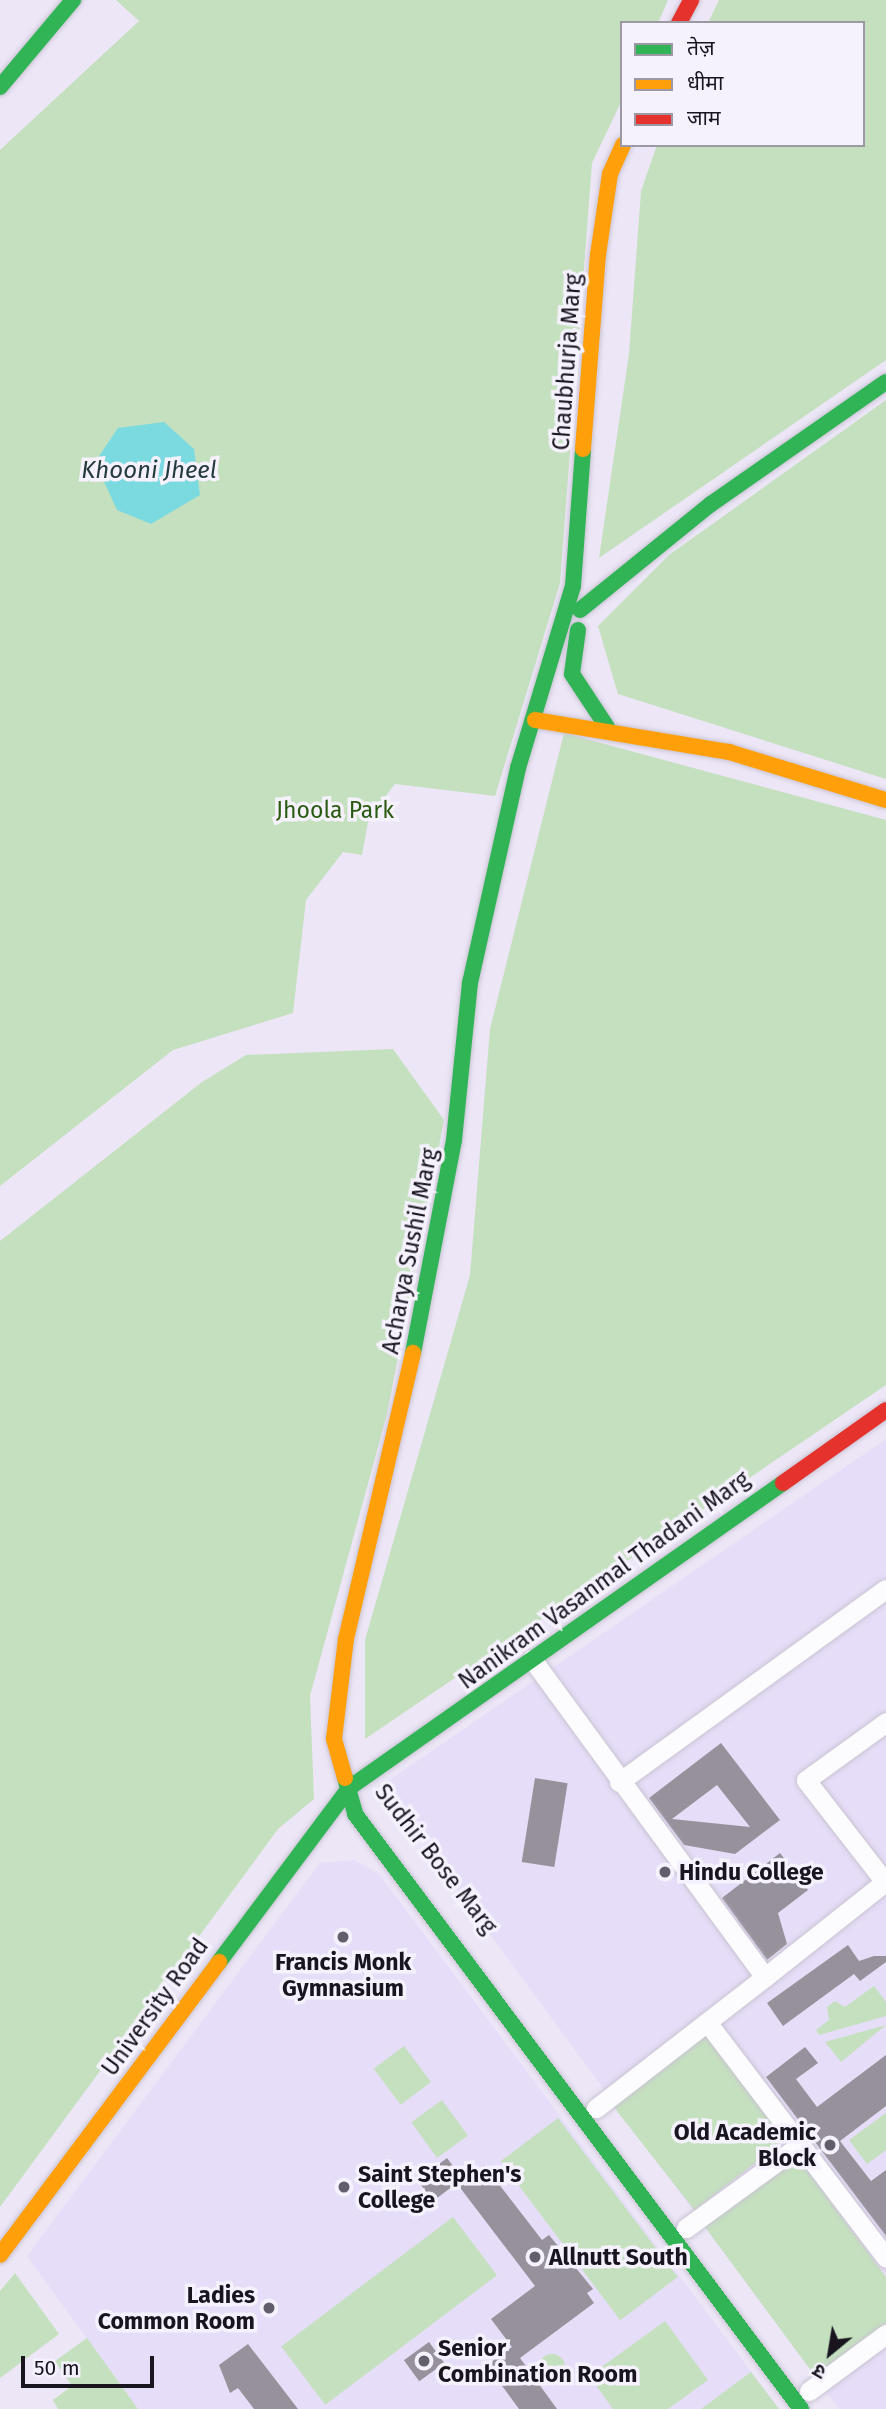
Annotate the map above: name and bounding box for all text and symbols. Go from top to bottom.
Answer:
legend [620,21,865,147]
text: तेज़ [687,35,715,61]
text: धीमा [687,70,723,96]
text: जाम [687,105,721,131]
street label: Chaubhurja Marg [547,273,587,451]
water label: Khooni Jheel [81,457,217,485]
park label: Jhoola Park [276,796,394,824]
street label: Acharya Sushil Marg [377,1146,443,1356]
street label: Nanikram Vasanmal Thadani Marg [453,1465,755,1695]
street label: Sudhir Bose Marg [369,1779,503,1939]
place label: Hindu College [679,1858,824,1886]
marker: Hindu College [657,1864,673,1880]
marker: Francis Monk Gymnasium [335,1929,351,1945]
street label: University Road [96,1933,214,2081]
place label: Francis Monk Gymnasium [275,1948,411,2002]
place label: Old Academic Block [674,2118,816,2172]
marker: Old Academic Block [822,2137,838,2153]
place label: Saint Stephen's College [358,2160,521,2214]
marker: Saint Stephen's College [336,2179,352,2195]
place label: Allnutt South [549,2243,688,2271]
marker: Allnutt South [527,2249,543,2265]
place label: Ladies Common Room [98,2281,255,2335]
marker: Ladies Common Room [261,2300,277,2316]
north arrow [795,2318,865,2388]
place label: Senior Combination Room [438,2334,637,2388]
scale bar [24,2342,158,2386]
marker: Senior Combination Room [416,2353,432,2369]
text: 50 m [34,2355,80,2381]
text: उ [809,2359,830,2384]

